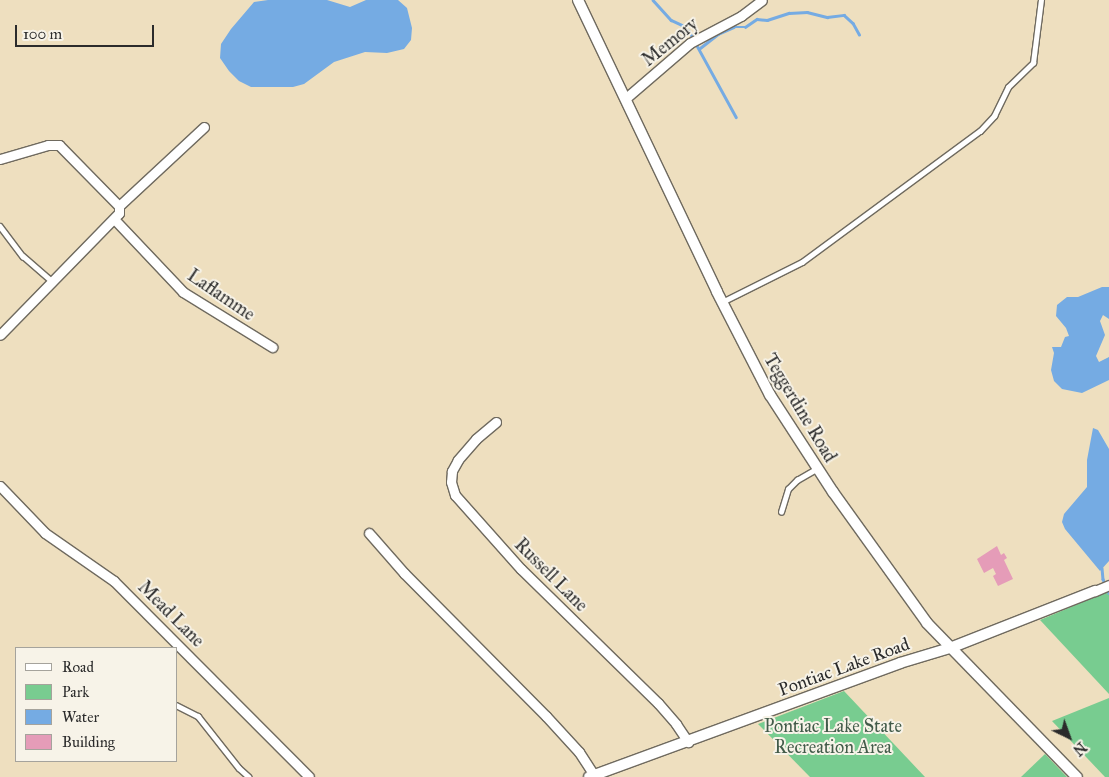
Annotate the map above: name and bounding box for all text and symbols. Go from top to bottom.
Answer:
street label: Memory [638,13,702,71]
scale bar [18,15,156,47]
text: 100 m [23,25,62,43]
street label: Laflamme [183,265,259,325]
street label: Teggerdine Road [759,350,841,466]
street label: Russell Lane [510,534,592,616]
street label: Mead Lane [133,576,209,652]
street label: Pontiac Lake Road [775,633,913,701]
legend [15,647,178,762]
text: Road [62,658,94,676]
text: Park [62,683,89,701]
text: Water [62,708,99,726]
north arrow [1044,712,1094,762]
park label: Pontiac Lake State Recreation Area [764,716,902,759]
text: Building [62,733,115,751]
text: N [1069,738,1089,759]

